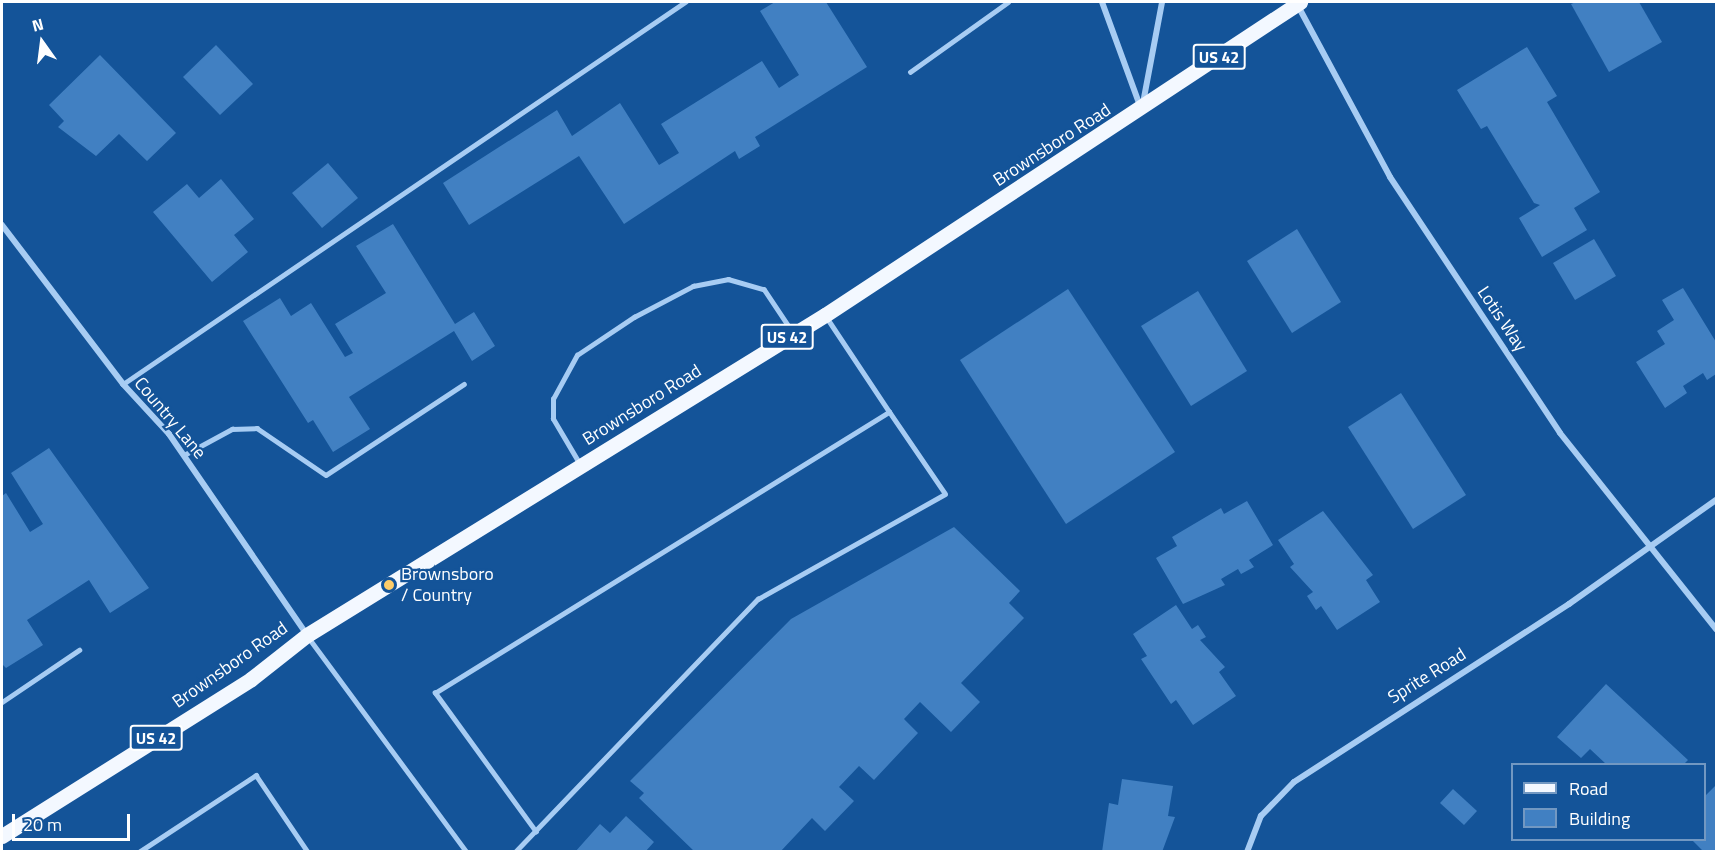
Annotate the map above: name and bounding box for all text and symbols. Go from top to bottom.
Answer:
north arrow [12,12,72,72]
text: N [29,12,46,38]
road number: US 42 [1192,44,1246,70]
street label: Brownsboro Road [989,99,1115,191]
street label: Lotis Way [1472,282,1532,356]
road number: US 42 [760,324,814,350]
street label: Brownsboro Road [579,360,705,450]
street label: Country Lane [130,373,210,463]
place label: Brownsboro / Country [401,564,494,606]
marker: Brownsboro / Country [382,578,396,592]
street label: Brownsboro Road [168,617,292,713]
street label: Sprite Road [1384,644,1470,708]
road number: US 42 [129,725,183,751]
legend [1511,763,1706,841]
text: Road [1569,775,1608,802]
scale bar [15,802,134,840]
text: Building [1569,805,1630,832]
text: 20 m [23,811,62,838]

